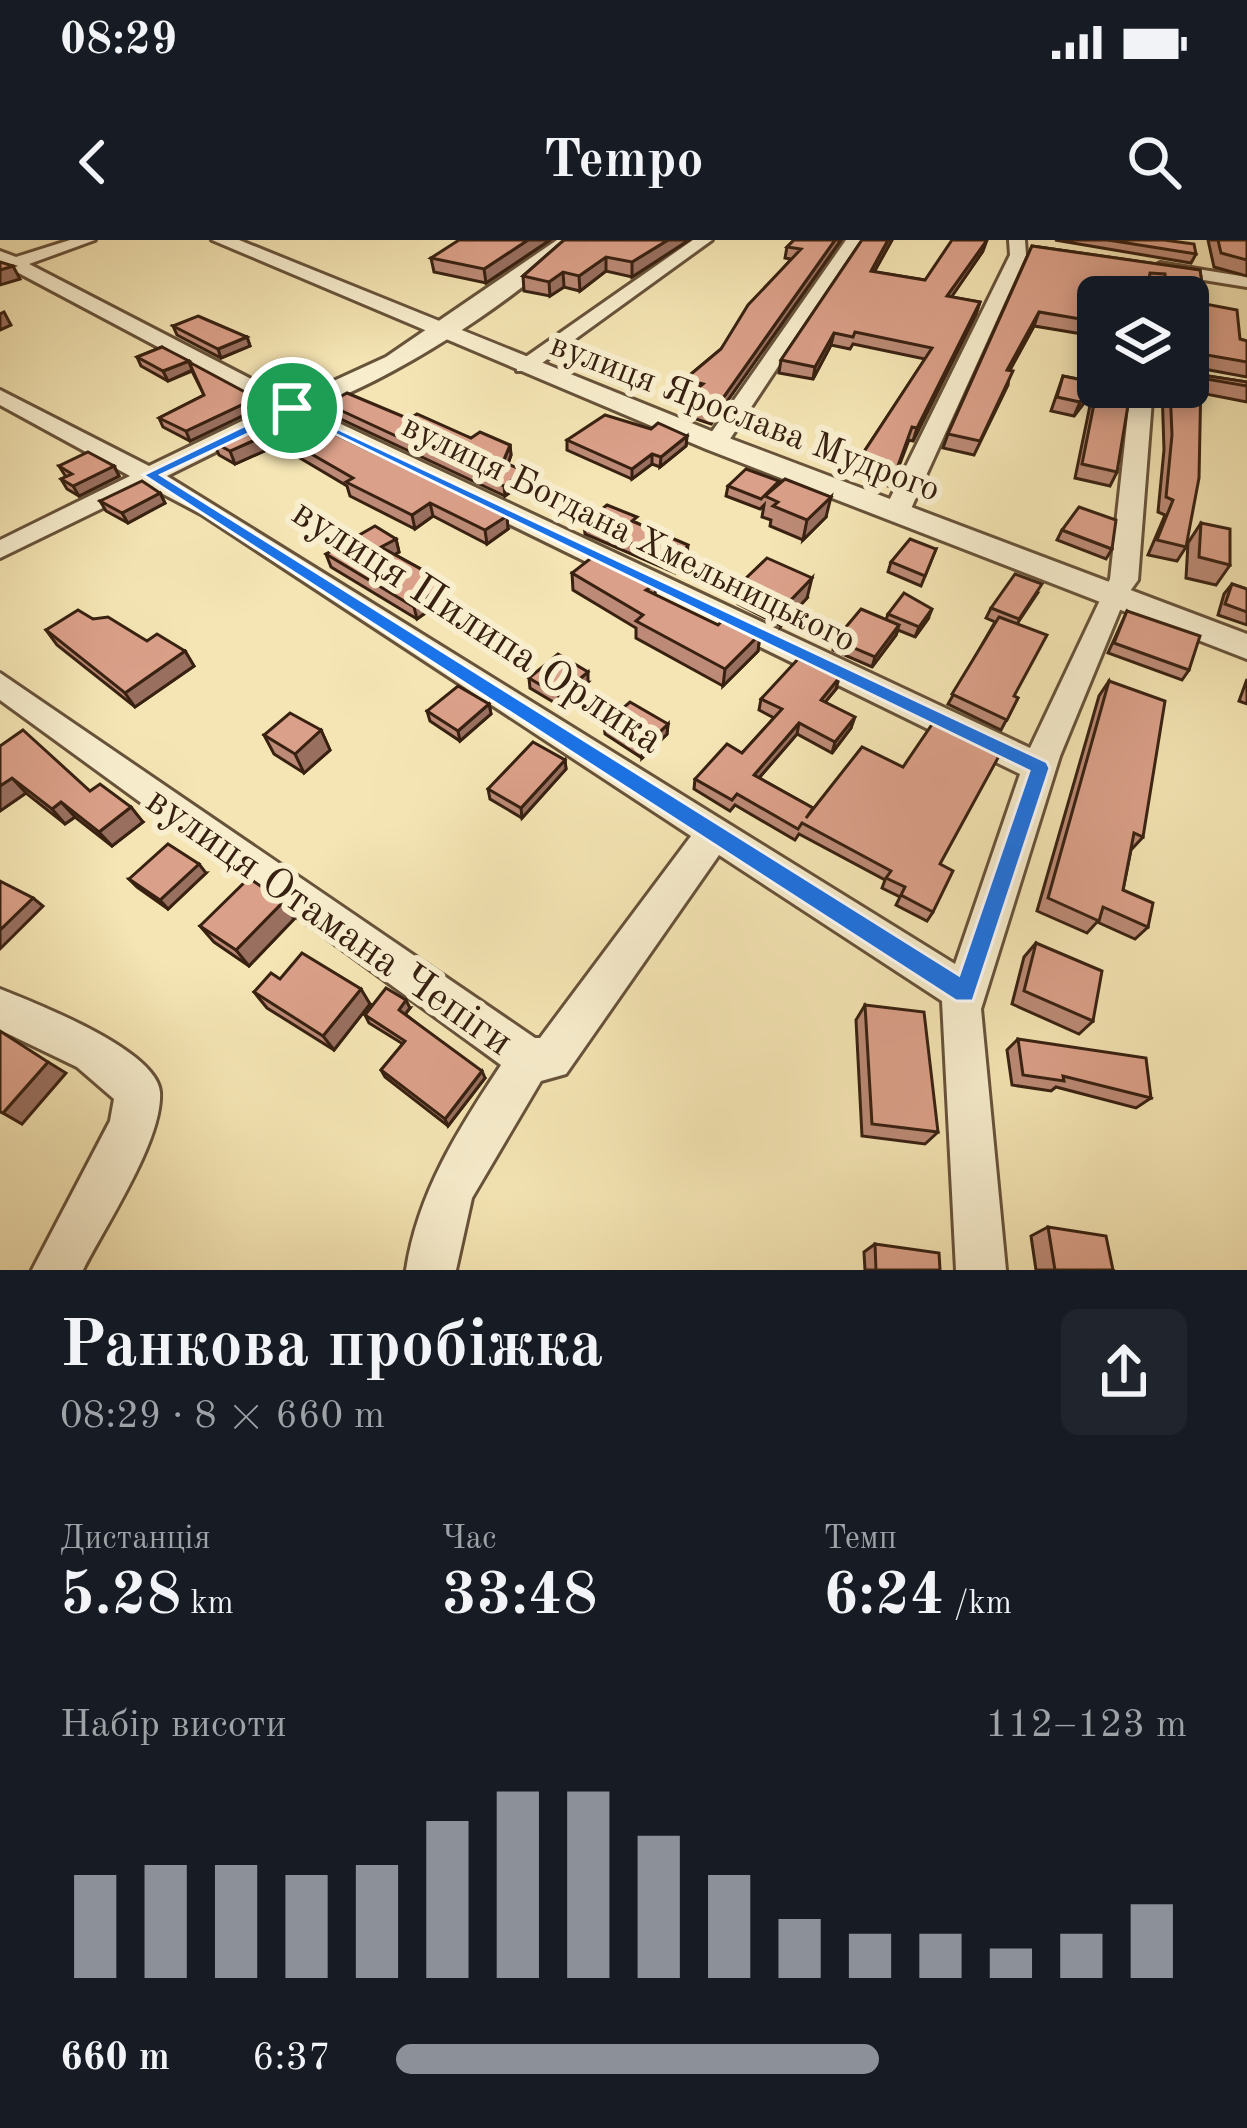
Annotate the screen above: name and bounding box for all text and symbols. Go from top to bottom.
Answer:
text: 08:29 [60,19,177,64]
icon: back [60,129,126,195]
icon: search [1121,129,1187,195]
text: Tempo [543,135,704,189]
map controls [1077,276,1209,408]
button: layers [1077,276,1209,408]
street label: вулиця Ярослава Мудрого [545,328,944,510]
pin [241,357,343,459]
icon: arrive [259,375,325,441]
street label: вулиця Богдана Хмельницького [396,409,861,660]
street label: вулиця Пилипа Орлика [284,492,669,763]
street label: вулиця Отамана Чепіги [138,780,519,1065]
button: share [1061,1309,1187,1435]
text: Ранкова пробіжка [60,1315,603,1381]
text: 08:29 · 8 × 660 m [60,1397,385,1436]
text: Дистанція [60,1523,211,1556]
text: Час [442,1523,497,1556]
text: Темп [823,1523,897,1556]
text: 5.28 [60,1567,181,1627]
text: 33:48 [442,1567,598,1627]
text: 6:24 [823,1567,945,1627]
text: km [181,1588,234,1621]
text: /km [945,1588,1012,1621]
text: Набір висоти [60,1706,286,1745]
text: 112–123 m [985,1706,1187,1745]
text: 660 m [60,2039,170,2078]
text: 6:37 [252,2039,331,2078]

